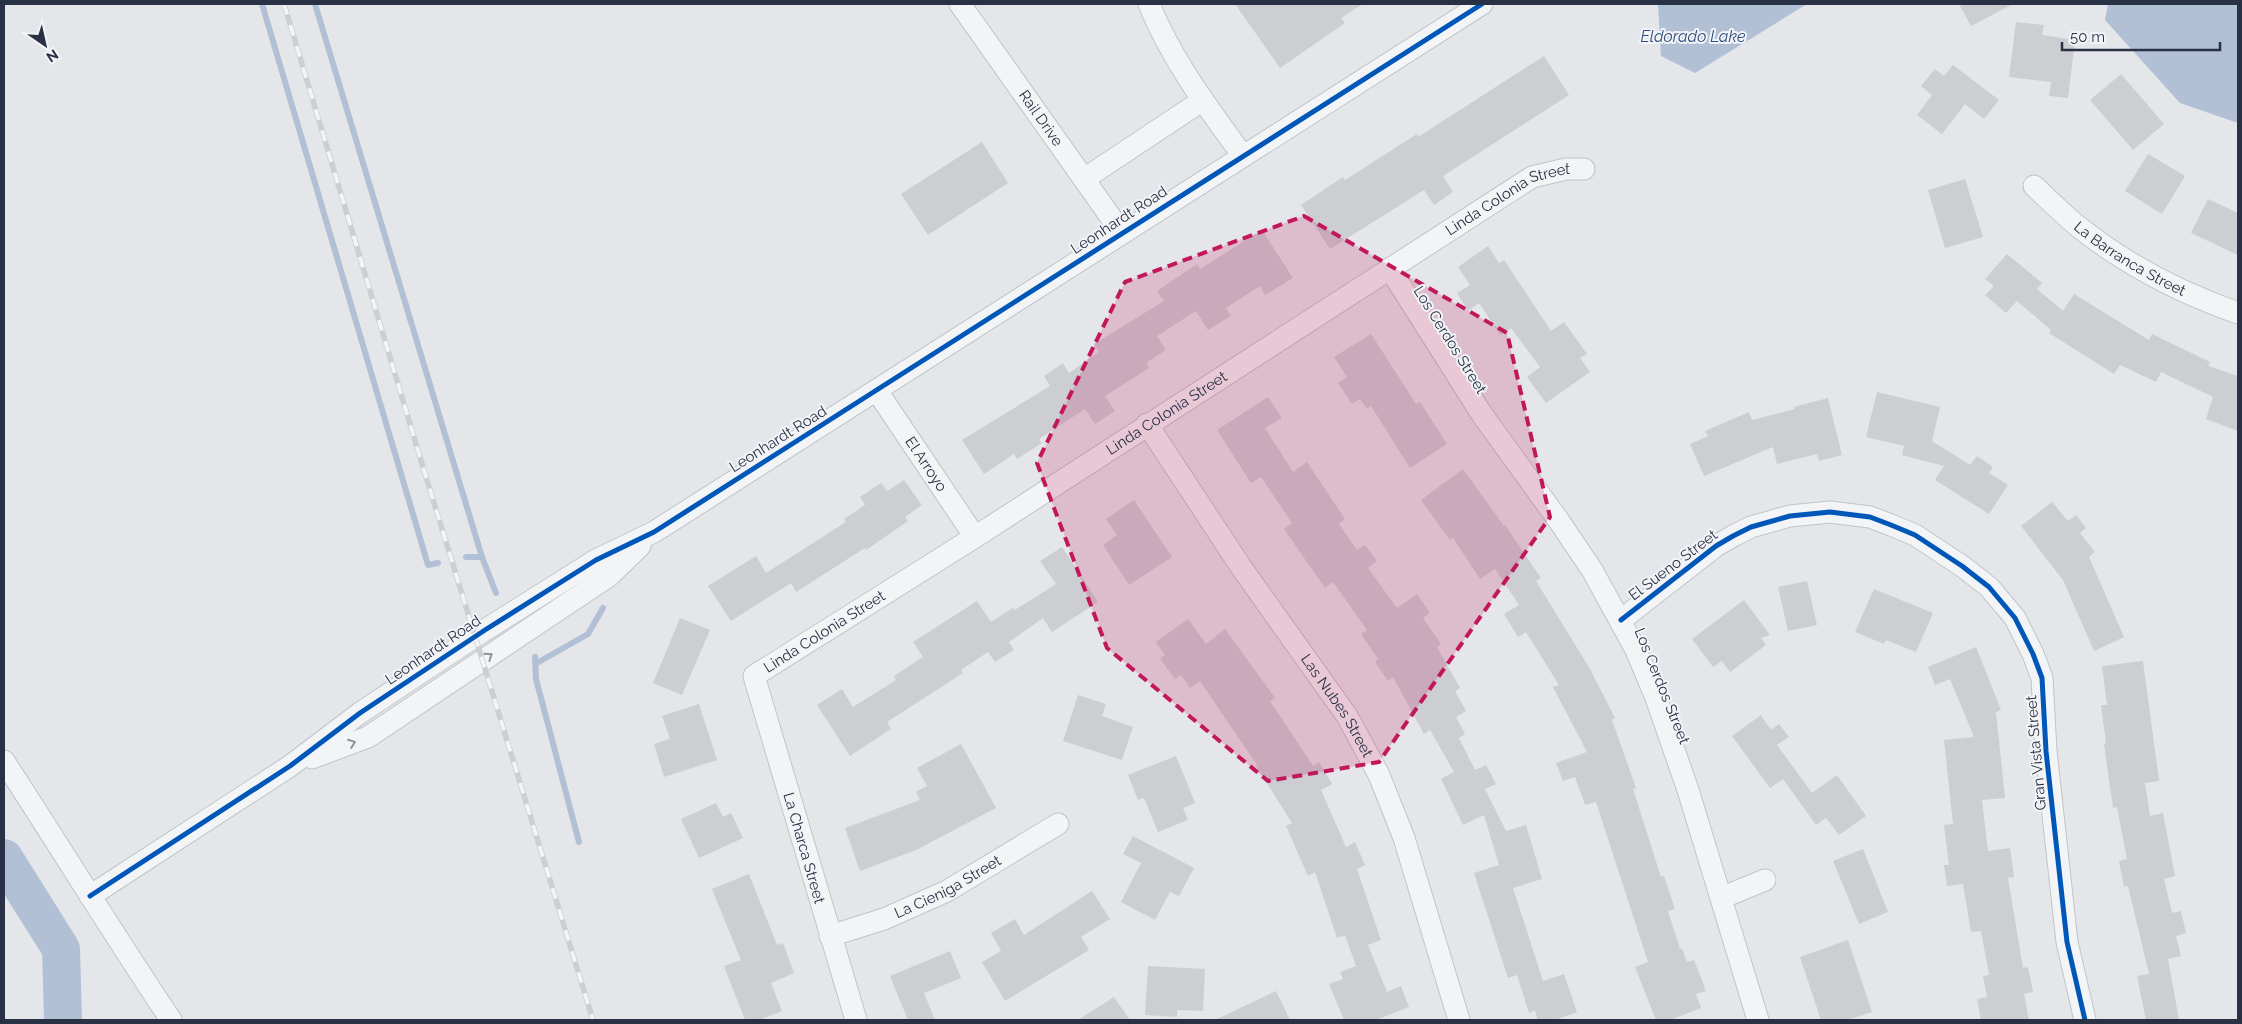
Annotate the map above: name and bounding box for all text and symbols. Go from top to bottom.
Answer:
north arrow [20,20,70,70]
scale bar [2062,20,2220,52]
water label: Eldorado Lake [1641,27,1746,46]
text: 50 m [2070,28,2105,46]
text: N [43,46,61,65]
street label: Rail Drive [1015,87,1067,150]
street label: Linda Colonia Street [1442,160,1570,239]
street label: Leonhardt Road [1067,182,1171,258]
street label: La Barranca Street [2070,218,2189,300]
street label: Los Cerdos Street [1410,283,1490,397]
street label: Linda Colonia Street [1103,368,1230,459]
street label: Leonhardt Road [726,402,830,476]
street label: El Arroyo [901,433,951,495]
street label: El Sueno Street [1625,526,1721,604]
street label: Linda Colonia Street [760,587,889,677]
street label: Leonhardt Road [382,611,484,689]
street label: Los Cerdos Street [1630,625,1694,747]
street label: Las Nubes Street [1297,651,1377,760]
one-way arrow [484,653,493,662]
street label: Gran Vista Street [2022,695,2050,811]
one-way arrow [347,739,356,749]
street label: La Charca Street [780,790,828,906]
street label: La Cieniga Street [892,852,1004,922]

